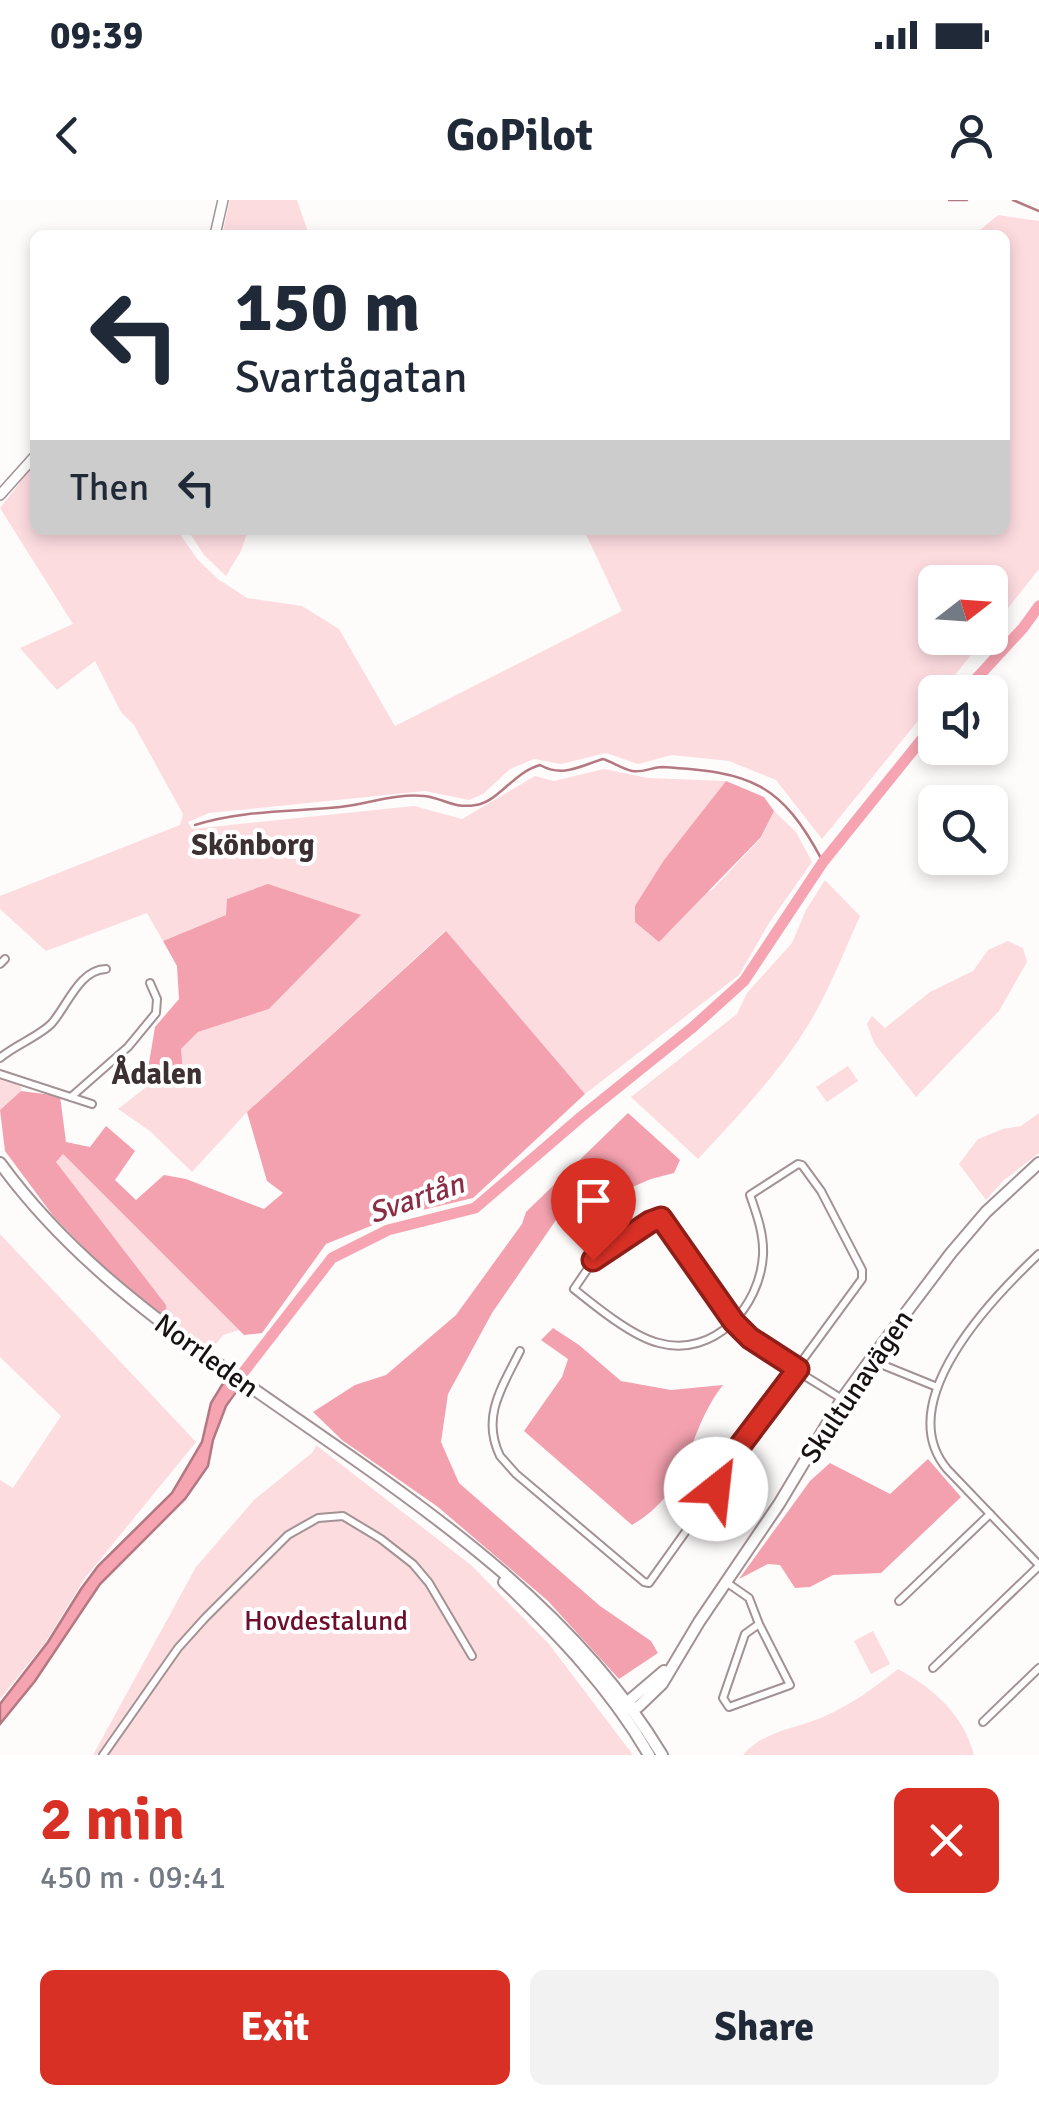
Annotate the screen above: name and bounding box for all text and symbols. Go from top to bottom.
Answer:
text: 09:39 [50,12,143,59]
icon: back [40,108,95,163]
text: GoPilot [446,108,593,163]
icon: person [944,108,999,163]
text: 150 m [235,264,420,350]
icon: left [70,270,200,400]
text: Svartågatan [235,350,467,405]
icon: left [169,460,224,515]
text: Then [70,464,149,511]
north arrow [918,565,1008,655]
map controls [918,565,1008,875]
button: sound [918,675,1008,765]
button: search [918,785,1008,875]
district label: Skönborg [191,827,315,864]
district label: Ådalen [112,1055,202,1093]
pin [551,1158,636,1261]
water label: Svartån [364,1164,470,1232]
icon: arrive [566,1173,621,1228]
street label: Skultunavägen [793,1304,920,1470]
street label: Norrleden [148,1307,265,1405]
position arrow [664,1437,768,1541]
park label: Hovdestalund [244,1604,408,1638]
text: 2 min [40,1783,185,1857]
button: close [894,1788,999,1893]
text: 450 m · 09:41 [40,1858,226,1897]
button: Exit [40,1970,510,2085]
button: Share [530,1970,999,2085]

